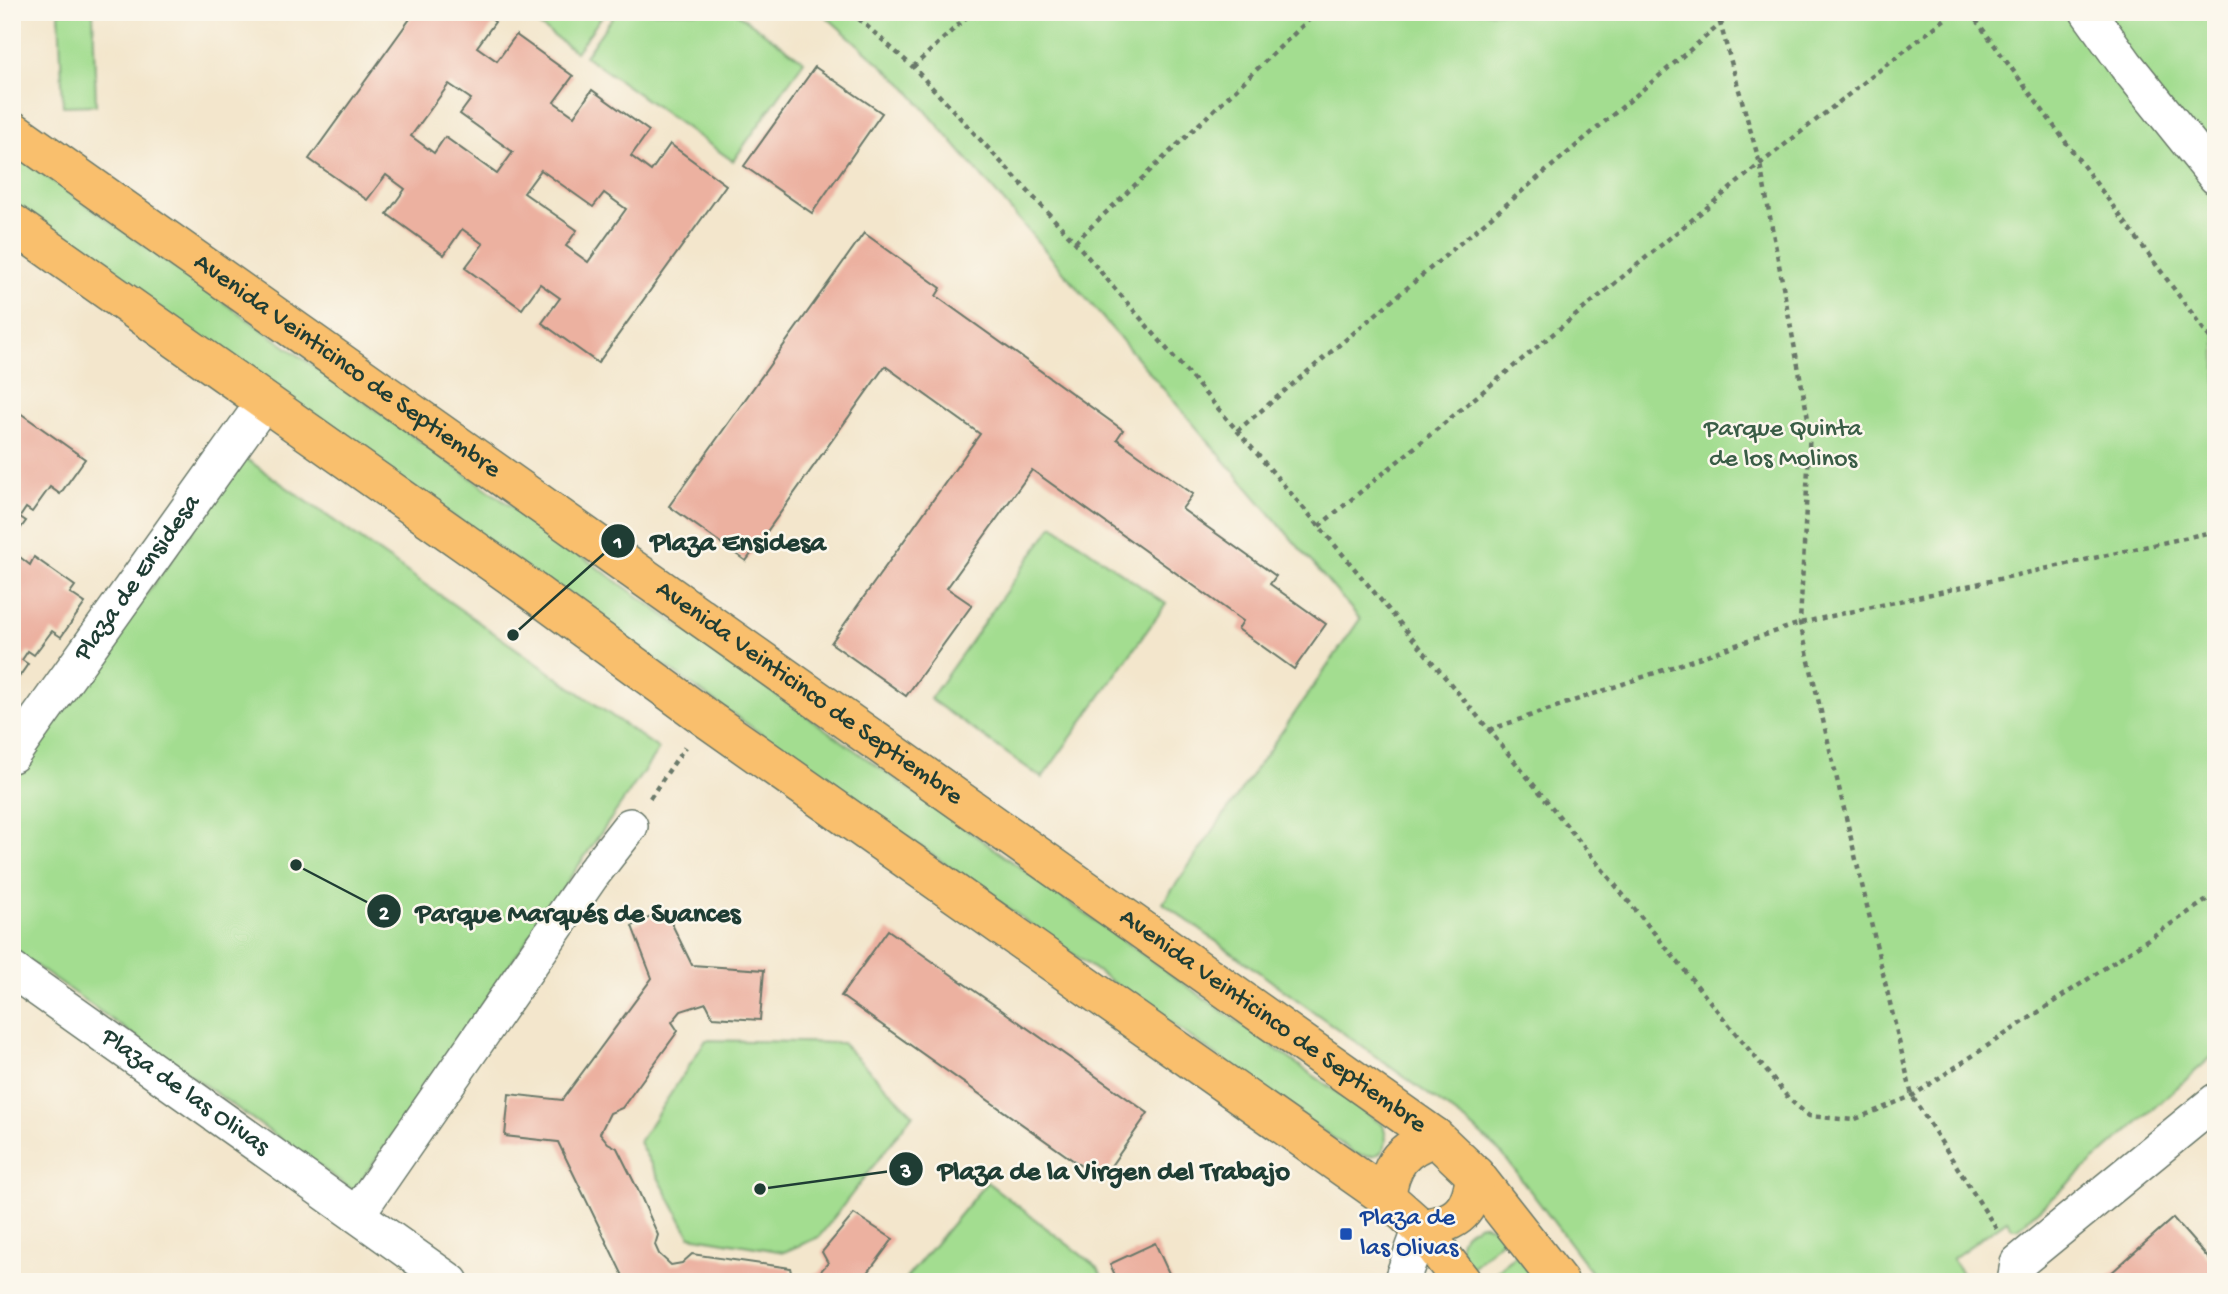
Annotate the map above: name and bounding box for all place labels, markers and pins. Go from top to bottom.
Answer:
callout: Plaza Ensidesa [601,516,839,565]
callout: Parque Marqués de Suances [366,887,754,936]
callout: Plaza de la Virgen del Trabajo [889,1145,1304,1194]
place label: Plaza de las Olivas [1359,1204,1460,1265]
marker: Plaza de las Olivas [1338,1226,1354,1242]

